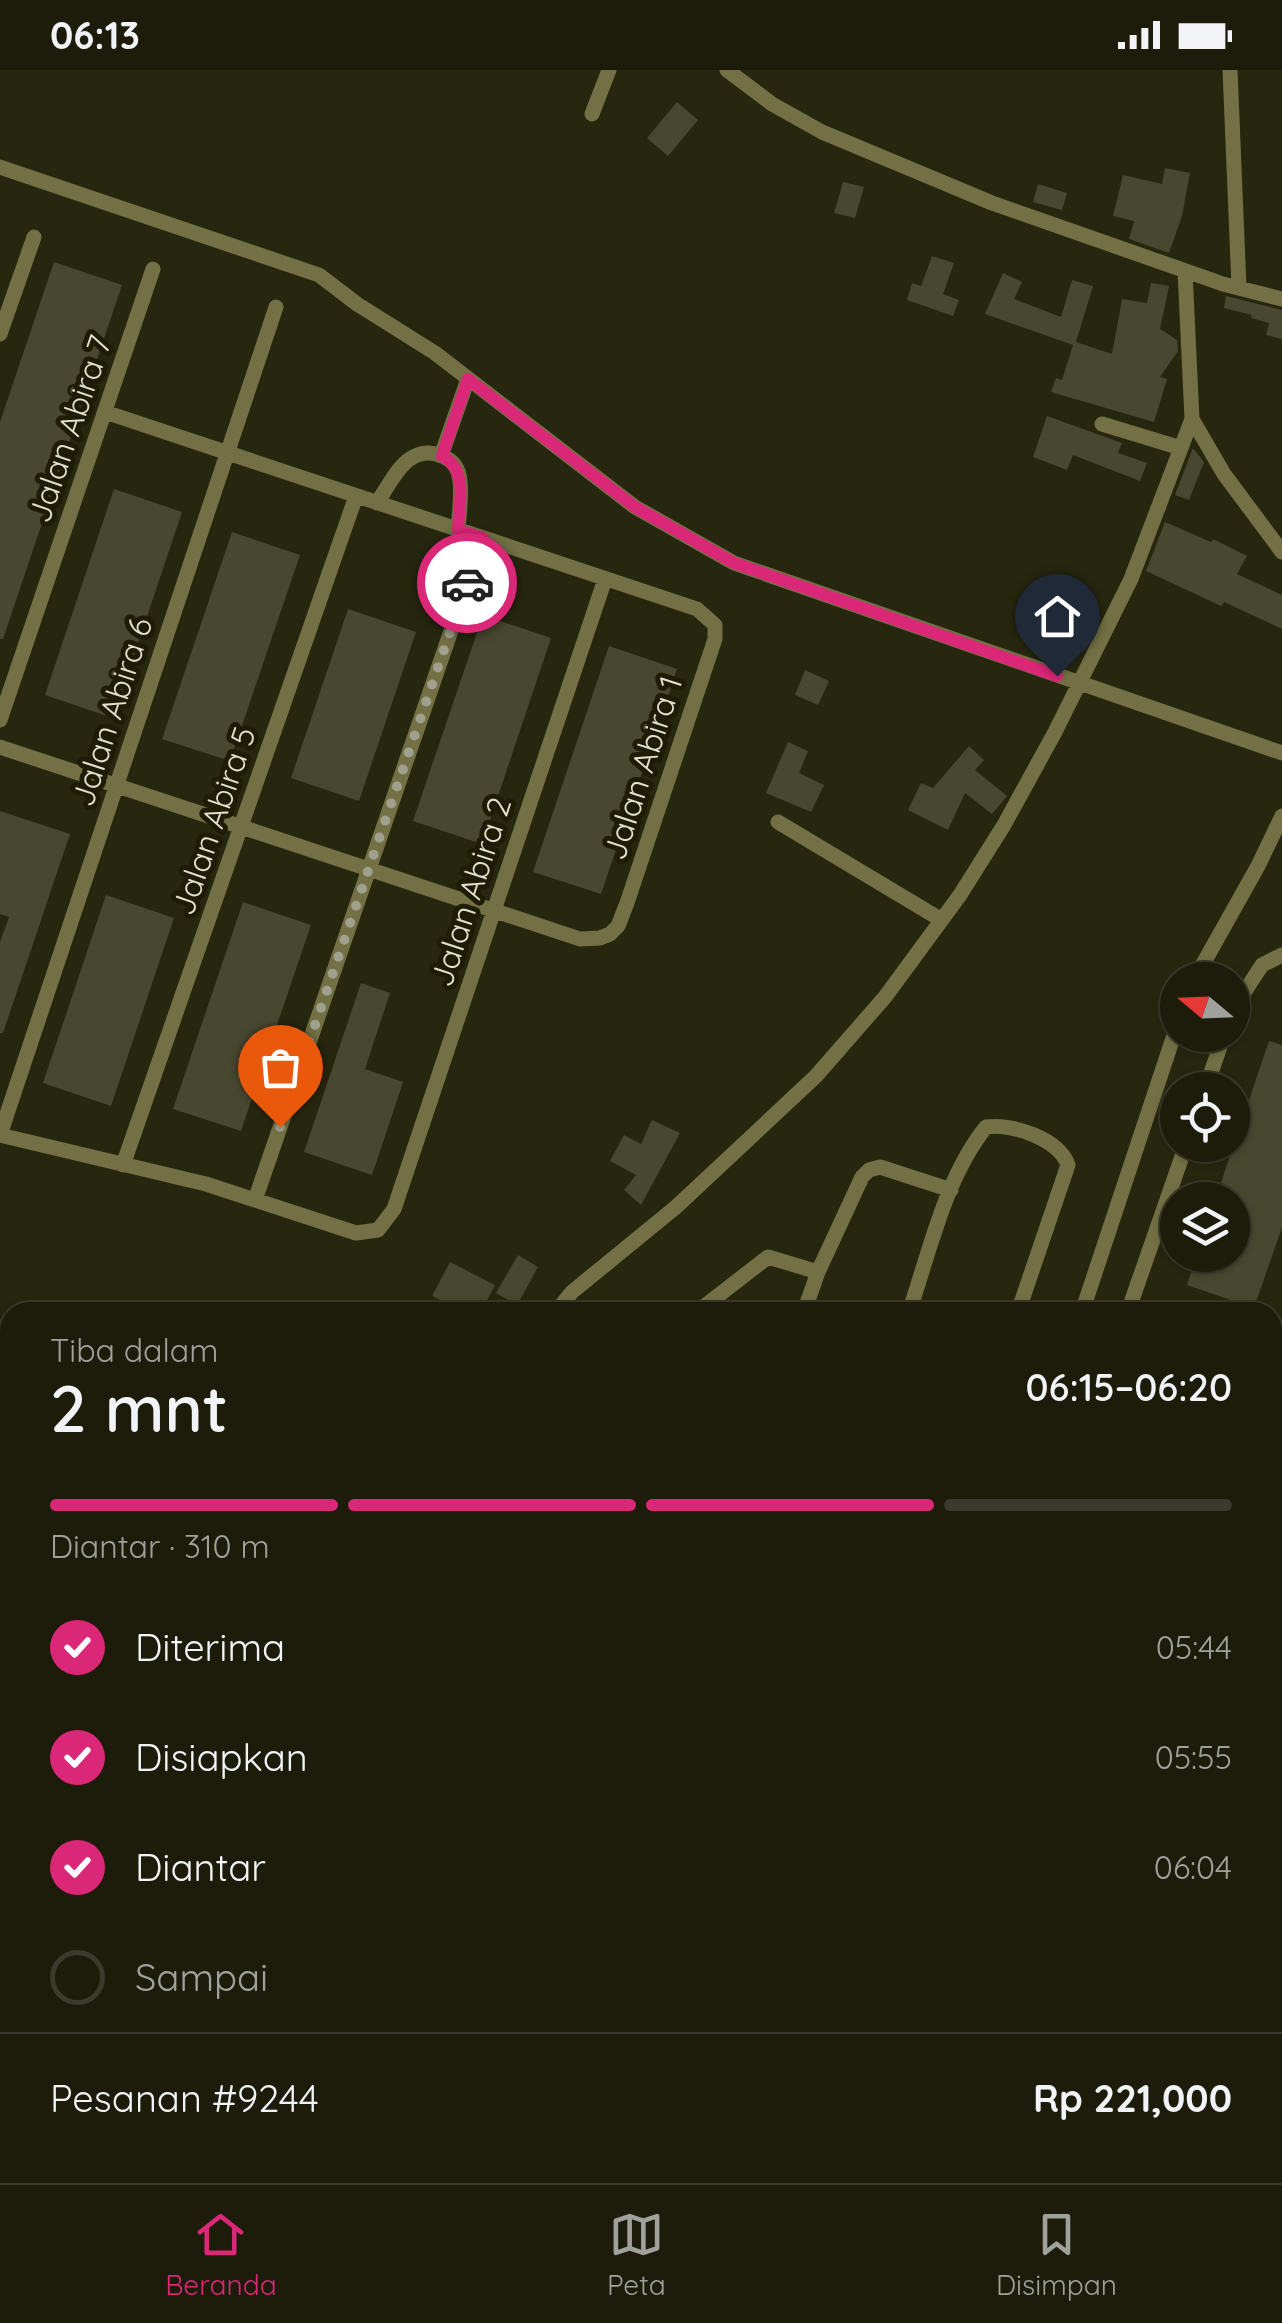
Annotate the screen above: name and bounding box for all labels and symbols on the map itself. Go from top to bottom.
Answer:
street label: Jalan Abira 7 [18,330,120,527]
courier [417,533,517,633]
pin [1015,574,1100,677]
street label: Jalan Abira 6 [62,612,160,811]
street label: Jalan Abira 1 [594,671,691,864]
street label: Jalan Abira 5 [162,721,264,920]
street label: Jalan Abira 2 [421,792,519,991]
north arrow [1160,962,1250,1052]
pin [238,1025,323,1128]

